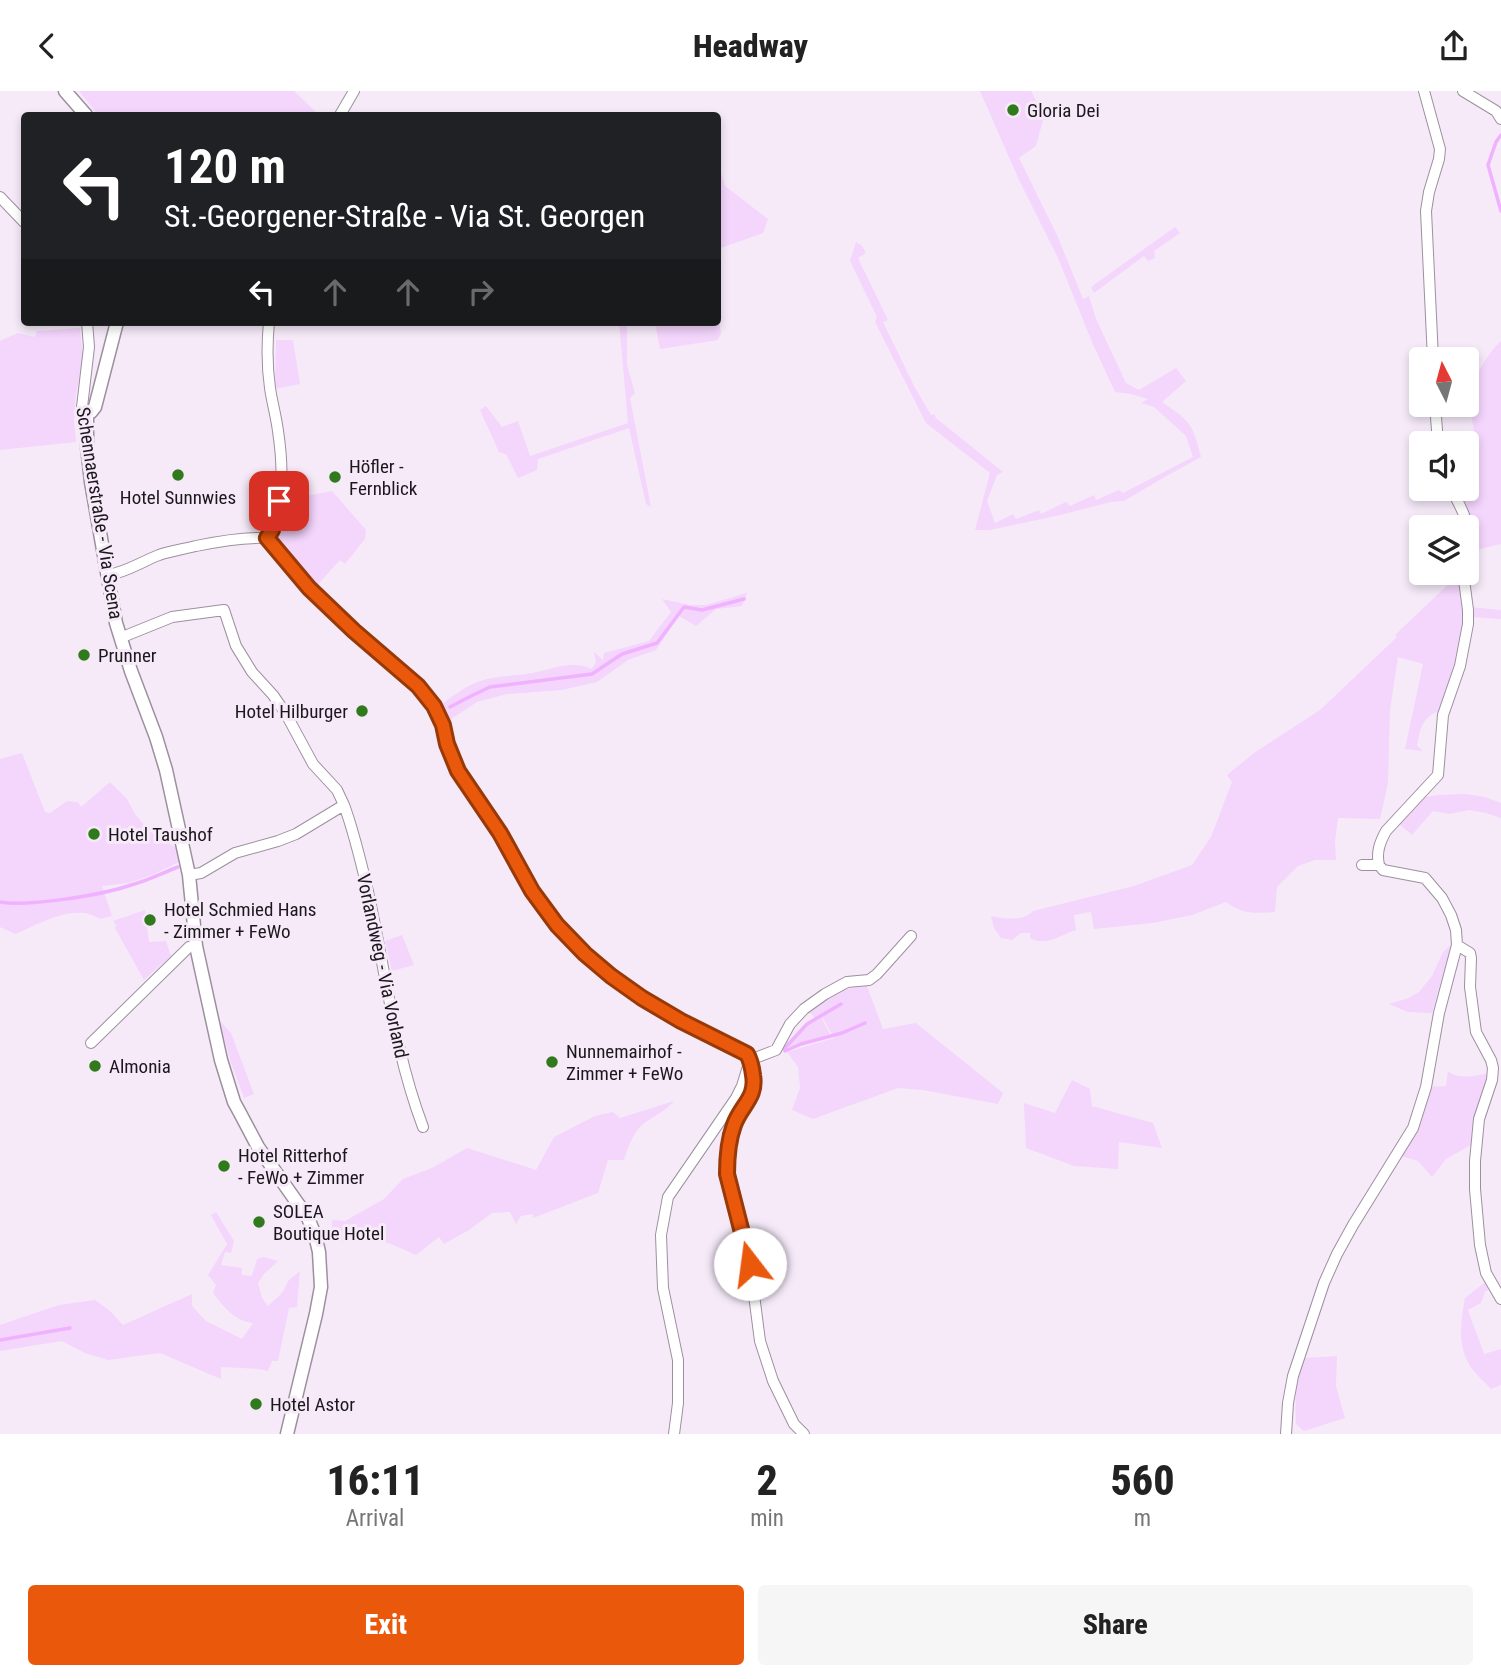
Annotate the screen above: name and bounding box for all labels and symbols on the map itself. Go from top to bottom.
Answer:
place label: Gloria Dei [1027,99,1100,122]
marker: Gloria Dei [1005,102,1021,118]
north arrow [1409,347,1479,417]
street label: Schennaerstraße - Via Scena [71,405,128,621]
place label: Höfler - Fernblick [349,455,418,500]
marker: Hotel Sunnwies [170,467,186,483]
marker: Höfler - Fernblick [327,469,343,485]
pin [249,471,309,531]
place label: Hotel Sunnwies [120,486,236,509]
place label: Prunner [98,644,157,667]
marker: Prunner [76,647,92,663]
place label: Hotel Hilburger [235,700,348,723]
marker: Hotel Hilburger [354,703,370,719]
place label: Hotel Taushof [108,823,213,846]
marker: Hotel Taushof [86,826,102,842]
street label: Vorlandweg - Via Vorland [352,872,413,1060]
place label: Hotel Schmied Hans - Zimmer + FeWo [164,898,316,943]
marker: Hotel Schmied Hans - Zimmer + FeWo [142,912,158,928]
place label: Nunnemairhof - Zimmer + FeWo [566,1040,683,1085]
marker: Nunnemairhof - Zimmer + FeWo [544,1054,560,1070]
place label: Almonia [109,1055,171,1078]
marker: Almonia [87,1058,103,1074]
place label: Hotel Ritterhof - FeWo + Zimmer [238,1144,365,1189]
marker: Hotel Ritterhof - FeWo + Zimmer [216,1158,232,1174]
place label: SOLEA Boutique Hotel [273,1200,384,1245]
marker: SOLEA Boutique Hotel [251,1214,267,1230]
position arrow [713,1227,787,1301]
place label: Hotel Astor [270,1393,355,1416]
marker: Hotel Astor [248,1396,264,1412]

